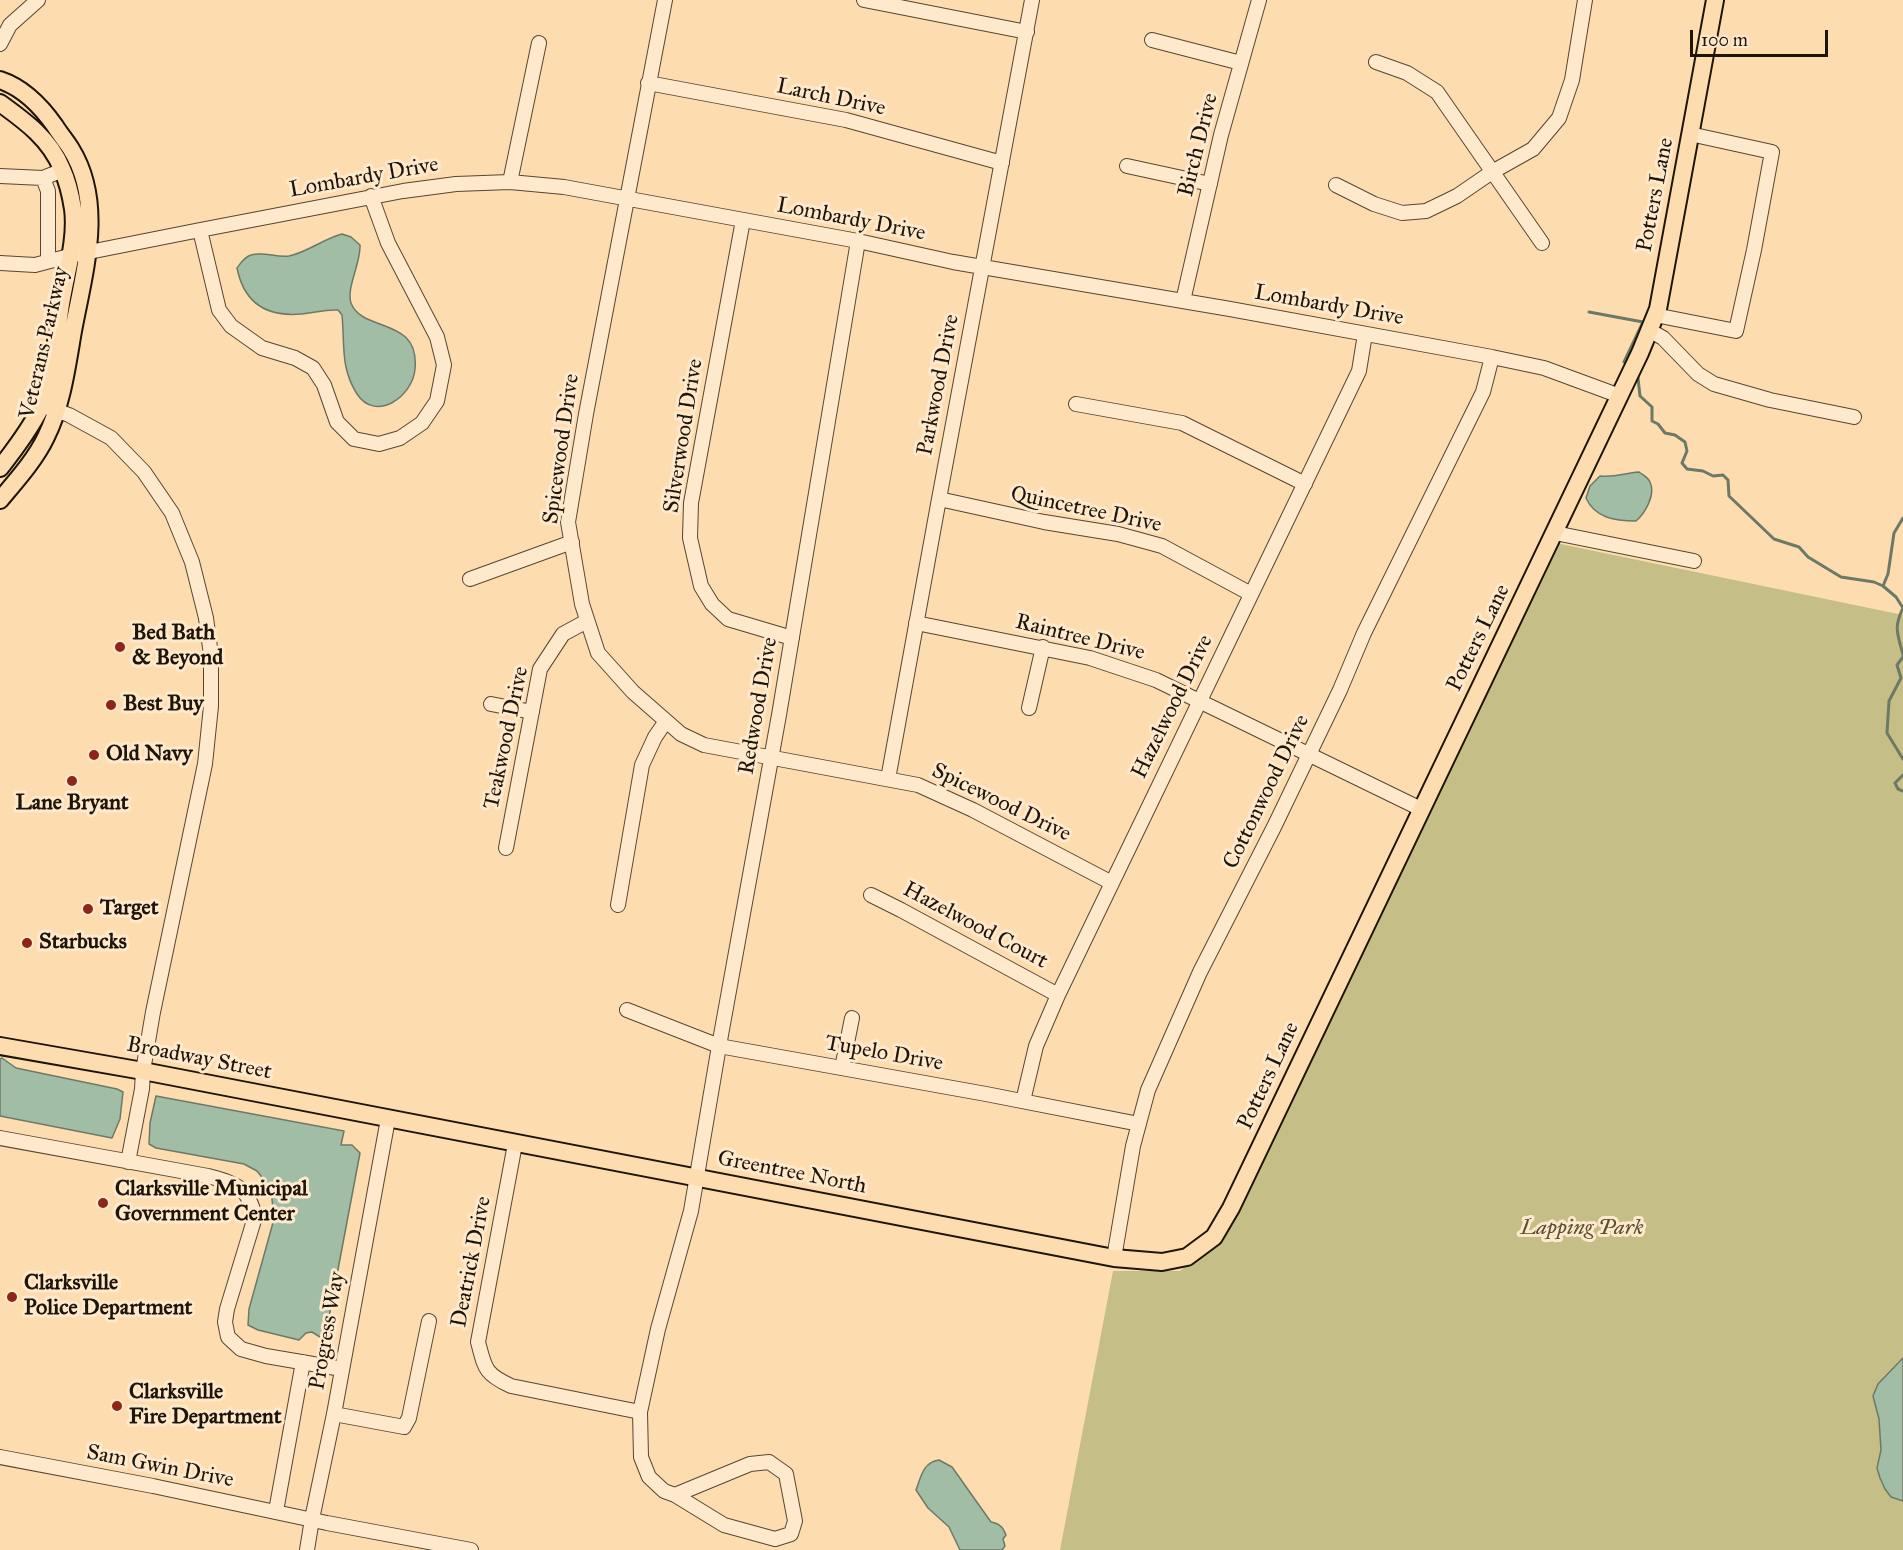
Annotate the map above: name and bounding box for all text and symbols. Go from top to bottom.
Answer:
scale bar [1693,18,1831,56]
text: 100 m [1701,29,1748,51]
street label: Larch Drive [774,74,888,122]
street label: Birch Drive [1173,90,1225,200]
street label: Potters Lane [1632,136,1680,254]
street label: Lombardy Drive [287,152,441,204]
street label: Lombardy Drive [774,193,928,247]
street label: Veterans Parkway [15,264,75,422]
street label: Lombardy Drive [1252,280,1406,332]
street label: Parkwood Drive [912,312,966,458]
street label: Silverwood Drive [659,357,709,515]
street label: Spicewood Drive [538,372,586,526]
street label: Quincetree Drive [1008,481,1164,539]
street label: Potters Lane [1442,580,1516,696]
street label: Raintree Drive [1013,609,1147,667]
place label: Bed Bath & Beyond [132,621,223,672]
street label: Hazelwood Drive [1127,631,1219,783]
street label: Redwood Drive [734,635,784,777]
marker: Bed Bath & Beyond [113,640,127,654]
street label: Teakwood Drive [479,664,535,812]
place label: Best Buy [123,692,204,718]
marker: Best Buy [104,698,118,712]
street label: Cottonwood Drive [1218,711,1316,873]
place label: Old Navy [106,742,193,768]
marker: Old Navy [87,748,101,762]
street label: Spicewood Drive [927,758,1075,848]
marker: Lane Bryant [65,774,79,788]
place label: Lane Bryant [15,791,129,817]
street label: Hazelwood Court [898,877,1052,975]
place label: Target [100,896,159,922]
marker: Target [81,902,95,916]
place label: Starbucks [39,930,127,956]
marker: Starbucks [20,936,34,950]
street label: Potters Lane [1233,1018,1305,1134]
street label: Tupelo Drive [823,1031,945,1077]
street label: Broadway Street [124,1032,274,1086]
street label: Greentree North [715,1146,869,1200]
place label: Clarksville Municipal Government Center [115,1177,308,1228]
street label: Deatrick Drive [446,1194,498,1330]
marker: Clarksville Municipal Government Center [96,1196,110,1210]
park label: Lapping Park [1520,1216,1644,1242]
street label: Progress Way [305,1270,351,1392]
place label: Clarksville Police Department [24,1271,192,1322]
marker: Clarksville Police Department [5,1290,19,1304]
place label: Clarksville Fire Department [129,1380,281,1432]
marker: Clarksville Fire Department [110,1399,124,1413]
street label: Sam Gwin Drive [84,1440,236,1494]

